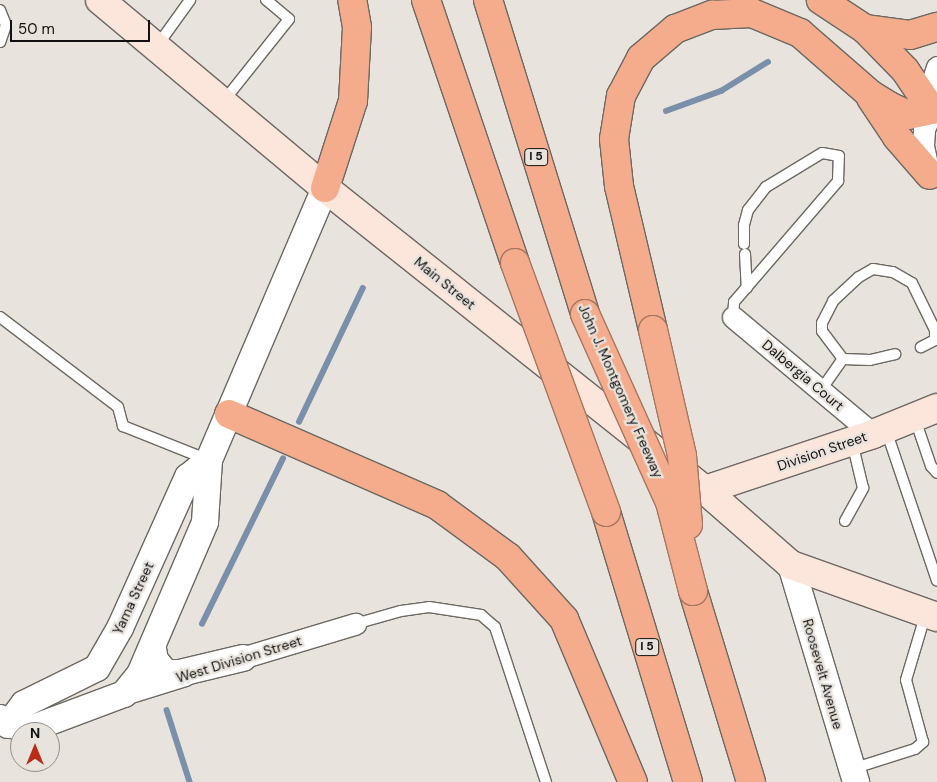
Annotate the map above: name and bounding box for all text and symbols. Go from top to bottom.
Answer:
scale bar [12,10,152,42]
text: 50 m [18,19,55,39]
road number: I 5 [524,148,548,166]
street label: Main Street [411,253,479,313]
street label: John J. Montgomery Freeway [575,301,667,481]
street label: Dalbergia Court [759,336,847,414]
street label: Division Street [775,428,869,474]
street label: Yama Street [109,559,157,637]
street label: Roosevelt Avenue [799,617,847,731]
street label: West Division Street [174,632,304,686]
road number: I 5 [634,638,660,656]
north arrow [10,722,60,772]
text: N [30,724,40,742]

